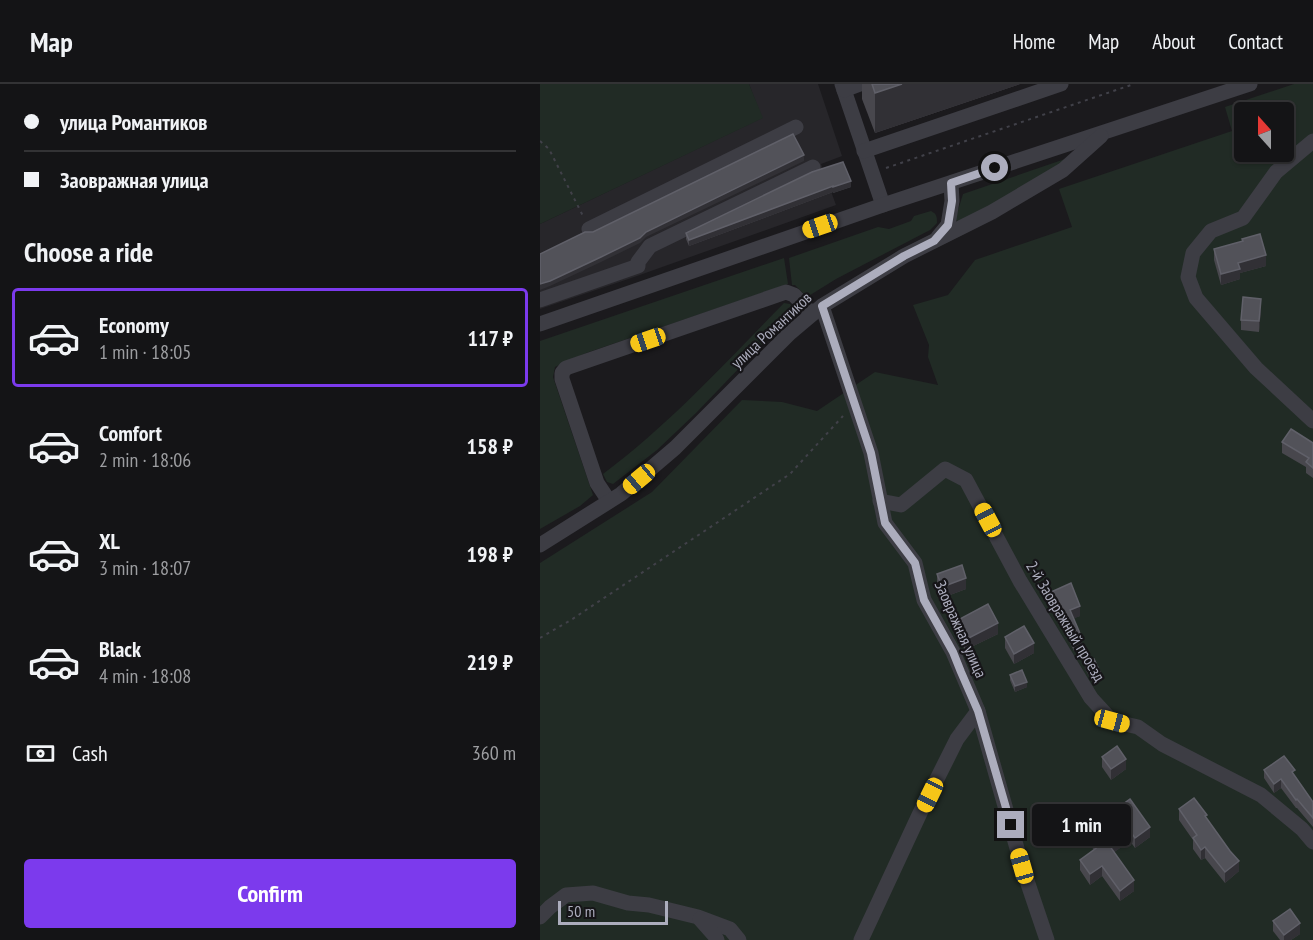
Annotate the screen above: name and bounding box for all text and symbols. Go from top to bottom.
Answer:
text: Map [30,23,73,60]
text: Home [1013,28,1055,55]
text: Map [1088,28,1119,55]
text: About [1152,28,1195,55]
text: Contact [1228,28,1283,55]
north arrow [1234,102,1294,162]
map controls [1234,102,1294,162]
text: улица Романтиков [60,108,207,136]
route start [981,154,1008,181]
text: Заовражная улица [60,166,209,194]
car [800,212,840,240]
text: Choose a ride [24,235,153,269]
street label: улица Романтиков [726,288,816,372]
icon: car [27,311,81,365]
text: Economy [99,311,169,339]
text: 117 ₽ [467,324,513,352]
car [628,326,668,354]
text: 1 min · 18:05 [99,339,191,365]
icon: car [27,419,81,473]
text: Comfort [99,419,162,447]
text: 158 ₽ [466,432,513,460]
text: 2 min · 18:06 [99,447,191,473]
car [619,461,659,497]
car [972,500,1004,540]
icon: car [27,527,81,581]
text: XL [99,527,120,555]
text: 198 ₽ [466,540,513,568]
text: 3 min · 18:07 [99,555,191,581]
street label: 2-й Заовражный проезд [1022,557,1110,685]
street label: Заовражная улица [931,577,991,681]
icon: car [27,635,81,689]
text: Black [99,635,141,663]
text: 219 ₽ [466,648,513,676]
text: 4 min · 18:08 [99,663,191,689]
car [1092,708,1132,734]
icon: cash [24,737,57,770]
text: Cash [72,739,108,767]
text: 360 m [472,740,516,766]
car [914,775,946,815]
callout: 1 min [1032,804,1131,846]
route end [997,811,1024,838]
text: 1 min [1061,812,1102,838]
car [1008,846,1036,886]
button: Confirm [24,859,516,928]
scale bar [558,898,668,926]
text: 50 m [567,901,595,921]

